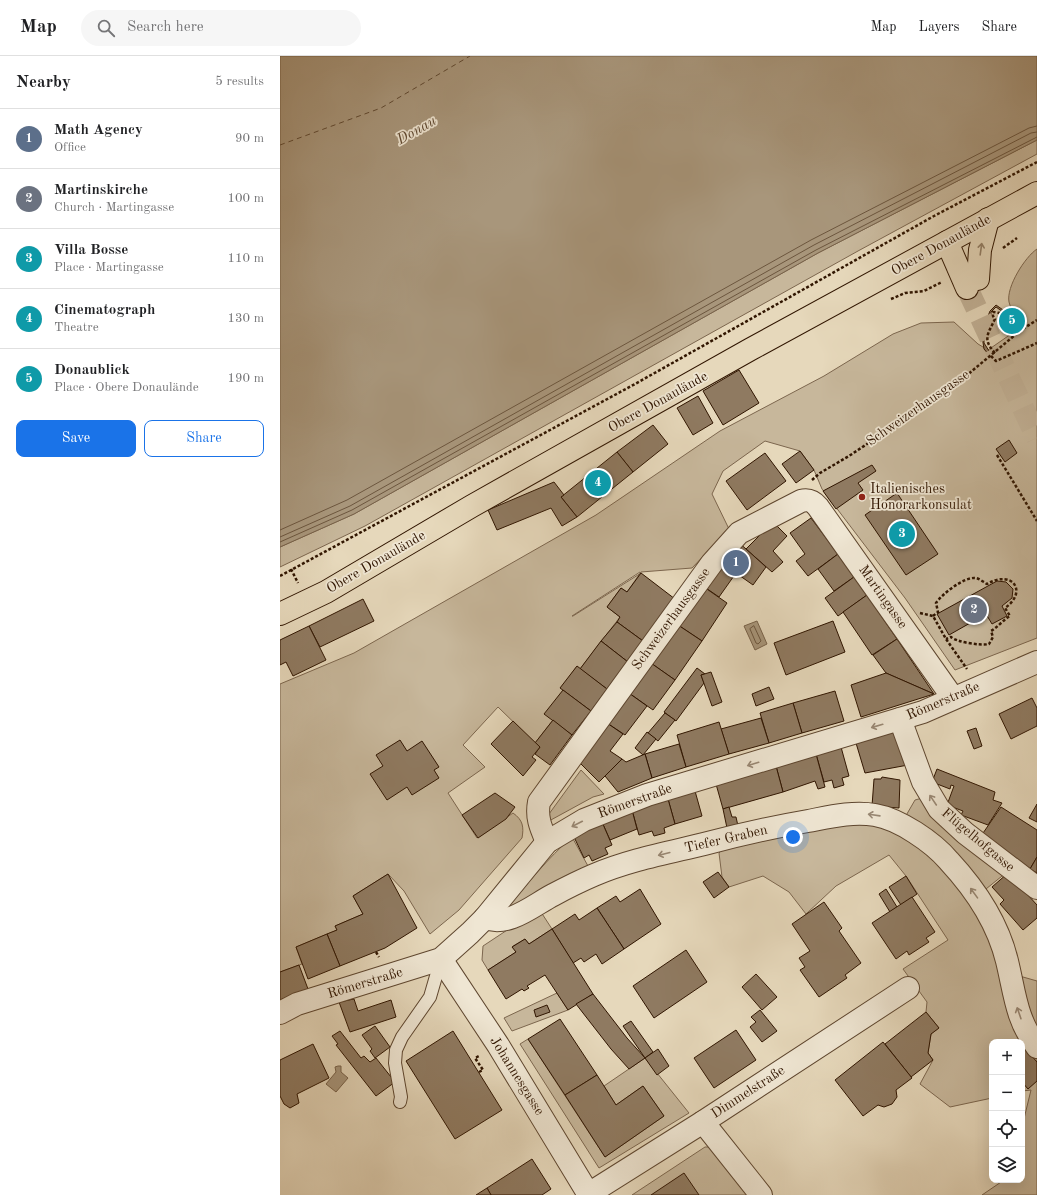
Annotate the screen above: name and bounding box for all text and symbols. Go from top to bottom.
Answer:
search box [81,10,361,46]
icon: search [95,17,117,39]
text: Map [20,18,57,37]
text: Search here [127,20,204,35]
text: Map [871,20,897,34]
text: Layers [919,20,960,34]
text: Share [982,20,1017,34]
text: Nearby [16,74,71,91]
text: 5 results [215,75,264,88]
water label: Donau [394,113,440,149]
text: Math Agency [54,123,143,138]
text: 1 [25,132,33,145]
text: 90 m [235,132,264,145]
text: Office [54,141,86,154]
text: Martinskirche [54,183,148,198]
text: 2 [25,192,33,205]
text: 100 m [227,192,264,205]
text: Church · Martingasse [54,201,174,214]
street label: Obere Donaulände [889,212,993,278]
one-way arrow [977,242,985,255]
text: Villa Bosse [54,243,128,258]
text: 3 [25,252,33,265]
text: 110 m [227,252,264,265]
text: Place · Martingasse [54,261,164,274]
text: Cinematograph [54,303,155,318]
pin: 5 [999,306,1025,336]
text: 4 [25,312,33,325]
text: 130 m [227,312,264,325]
text: Theatre [54,321,99,334]
text: Donaublick [54,363,130,378]
street label: Schweizerhausgasse [864,367,972,449]
street label: Obere Donaulände [606,369,710,435]
text: 5 [25,372,33,385]
text: 190 m [227,372,264,385]
text: Place · Obere Donaulände [54,381,199,394]
button: Save [16,420,136,457]
button: Share [144,420,264,457]
pin: 4 [585,468,611,498]
place label: Italienisches Honorarkonsulat [870,482,972,512]
marker: Italienisches Honorarkonsulat [857,492,867,502]
pin: 3 [889,519,915,549]
street label: Obere Donaulände [324,528,428,596]
pin: 1 [723,548,749,578]
street label: Martingasse [856,563,910,631]
street label: Schweizerhausgasse [629,565,713,673]
pin: 2 [961,595,987,625]
street label: Römerstraße [905,679,981,723]
one-way arrow [871,723,884,730]
one-way arrow [746,761,759,768]
street label: Römerstraße [596,781,674,821]
one-way arrow [929,795,937,806]
street label: Flügelhofgasse [939,805,1017,875]
one-way arrow [868,811,881,819]
one-way arrow [571,820,583,828]
street label: Tiefer Graben [683,823,769,855]
your location [783,827,803,847]
one-way arrow [658,850,671,858]
one-way arrow [970,888,978,899]
street label: Römerstraße [326,965,404,1001]
one-way arrow [1014,1008,1022,1020]
street label: Johannesgasse [487,1034,547,1118]
map controls [989,1039,1025,1183]
button: + [989,1039,1025,1075]
street label: Dimmelstraße [709,1063,787,1121]
button: − [989,1075,1025,1111]
button: locate [989,1111,1025,1147]
button: layers [989,1147,1025,1183]

